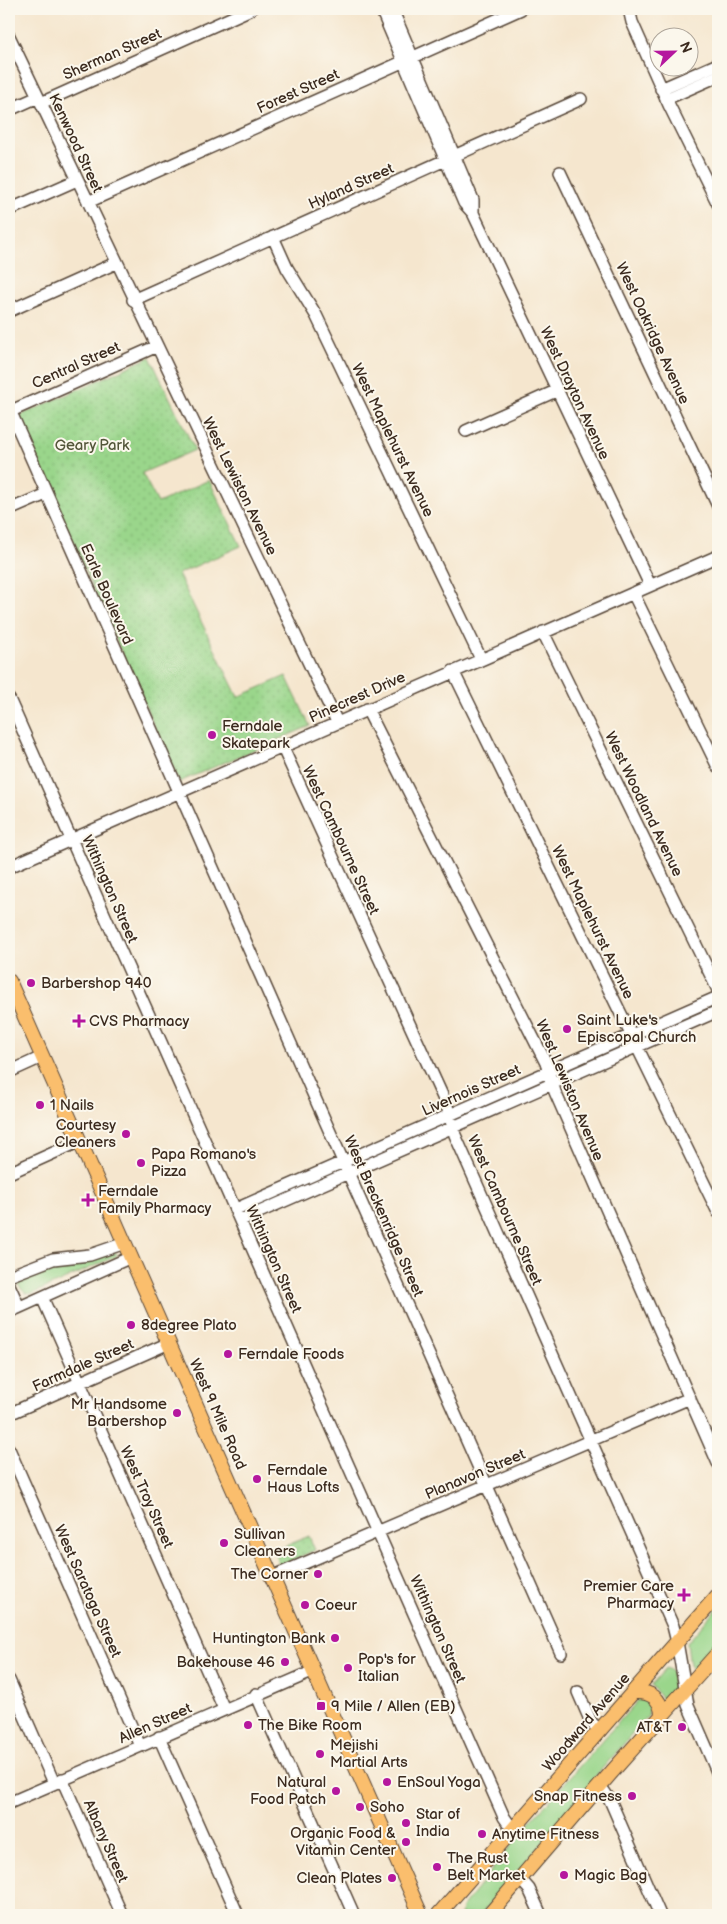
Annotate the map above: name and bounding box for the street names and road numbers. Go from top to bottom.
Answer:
street label: Sherman Street [60,24,165,85]
street label: Forest Street [254,65,343,118]
street label: Kenwood Street [44,91,107,196]
street label: Hyland Street [306,159,397,214]
street label: West Oakridge Avenue [611,259,694,407]
street label: West Drayton Avenue [535,324,614,463]
street label: Central Street [29,337,124,393]
street label: West Maplehurst Avenue [347,360,438,520]
street label: West Lewiston Avenue [198,414,281,559]
street label: Earle Boulevard [76,541,137,648]
street label: Pinecrest Drive [306,668,408,727]
street label: West Woodland Avenue [600,729,687,880]
street label: West Cambourne Street [298,763,384,918]
street label: Withington Street [77,832,142,946]
street label: West Maplehurst Avenue [547,842,638,1002]
street label: West Lewiston Avenue [531,1017,608,1164]
street label: Livernois Street [419,1060,524,1121]
street label: West Cambourne Street [463,1132,546,1289]
street label: West Breckenridge Street [339,1133,428,1300]
street label: Withington Street [241,1202,306,1316]
street label: Farmdale Street [30,1334,137,1396]
street label: West 9 Mile Road [185,1356,251,1473]
street label: West Troy Street [116,1443,178,1552]
street label: Planavon Street [422,1445,529,1504]
street label: West Saratoga Street [50,1522,126,1661]
street label: Withington Street [405,1572,470,1686]
street label: Woodward Avenue [538,1669,634,1776]
street label: Allen Street [116,1699,195,1748]
street label: Albany Street [79,1797,132,1886]

